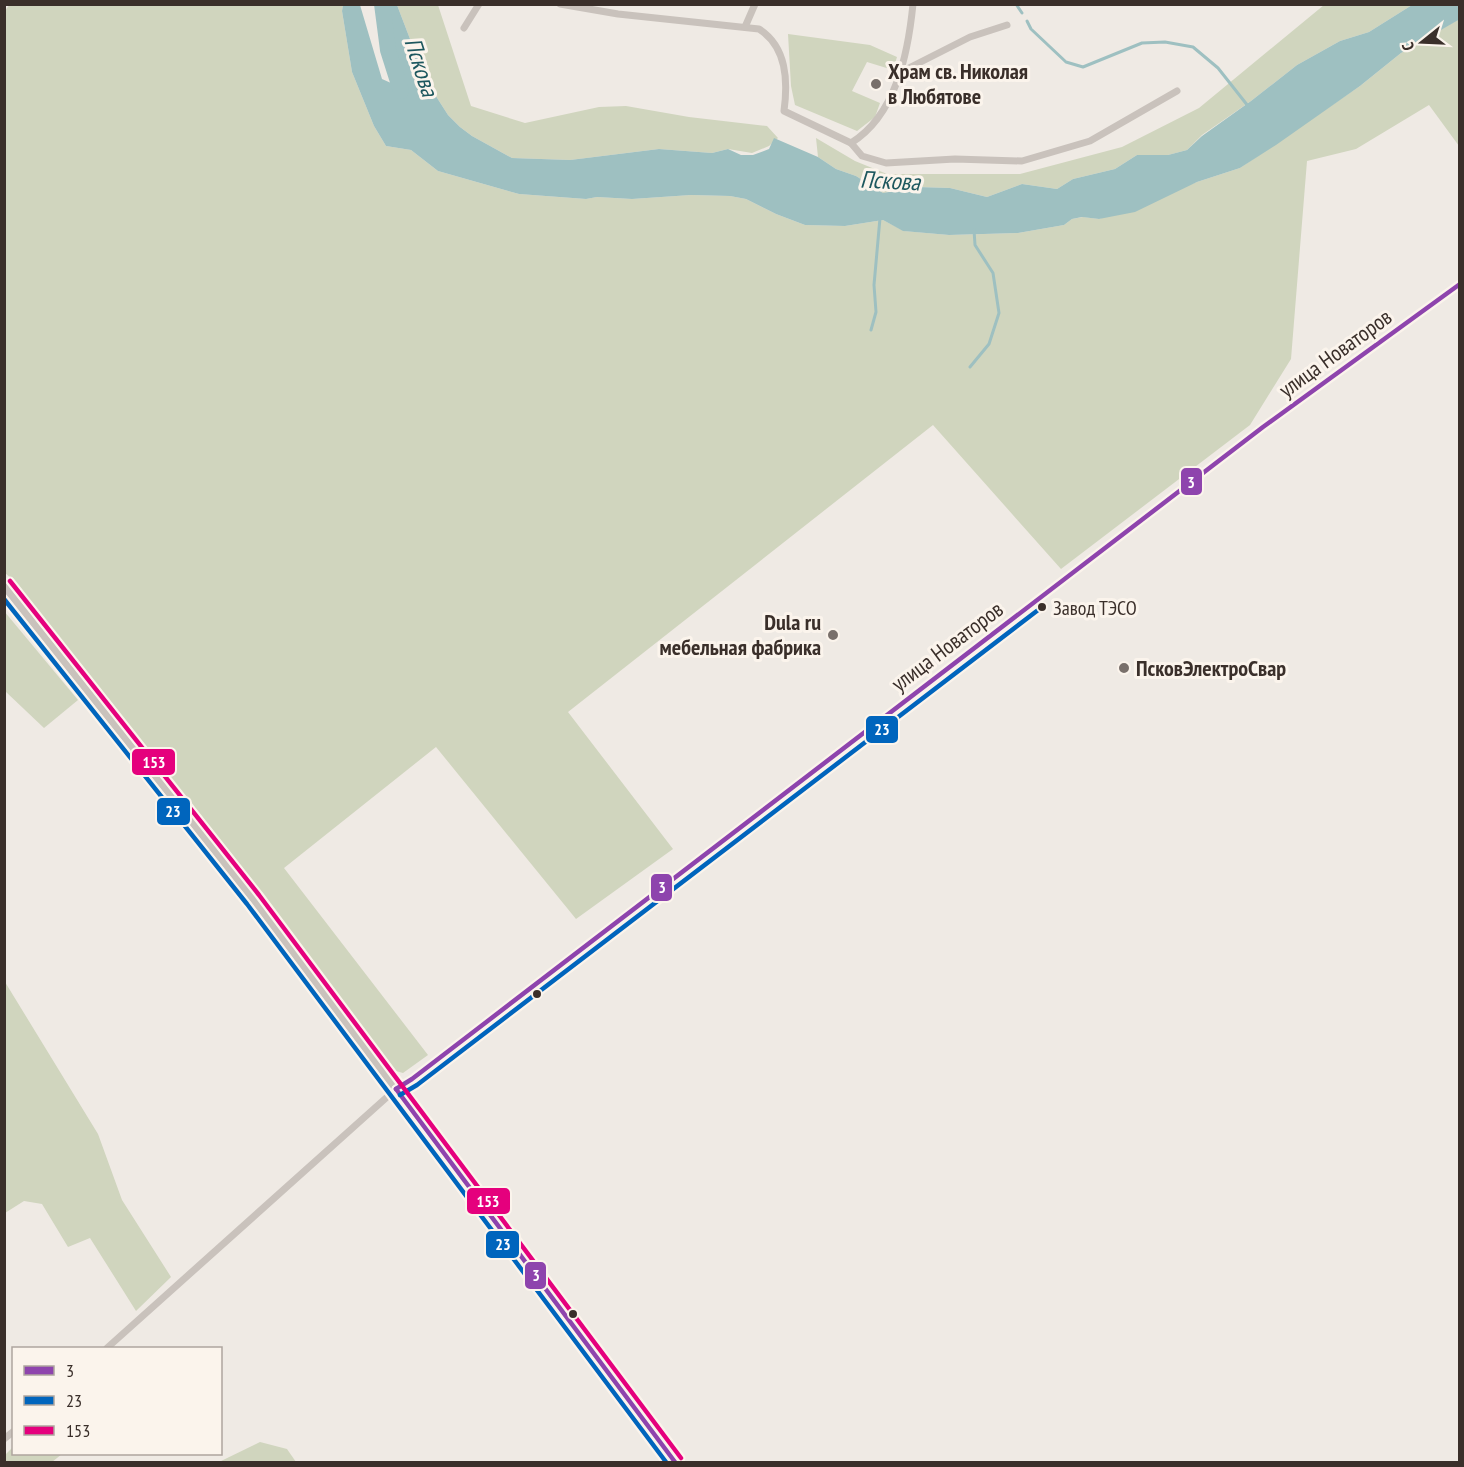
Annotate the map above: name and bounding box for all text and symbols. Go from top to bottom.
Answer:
north arrow [1392,12,1452,72]
water label: Пскова [397,34,446,101]
text: С [1397,39,1418,53]
place label: Храм св. Николая в Любятове [888,57,1028,110]
marker: Храм св. Николая в Любятове [869,77,883,91]
water label: Пскова [859,163,922,198]
street label: улица Новаторов [1273,303,1397,403]
line badge: 3 [1180,467,1203,496]
text: 3 [1187,472,1195,492]
street label: улица Новаторов [885,595,1009,697]
place label: Завод ТЭСО [1053,595,1137,621]
marker: Завод ТЭСО [1036,601,1048,613]
place label: Dula ru мебельная фабрика [660,608,821,661]
marker: Dula ru мебельная фабрика [826,628,840,642]
place label: ПсковЭлектроСвар [1136,654,1286,682]
marker: ПсковЭлектроСвар [1117,661,1131,675]
line badge: 23 [865,715,899,744]
text: 23 [874,719,890,739]
line badge: 153 [131,748,176,776]
text: 153 [143,752,165,772]
line badge: 23 [156,797,191,826]
text: 23 [165,801,181,821]
line badge: 3 [650,873,673,902]
text: 3 [658,877,666,897]
unlabelled marker [531,988,543,1000]
line badge: 153 [466,1187,511,1215]
text: 153 [477,1191,499,1211]
line badge: 23 [485,1230,520,1259]
text: 23 [495,1234,511,1254]
line badge: 3 [524,1261,547,1290]
text: 3 [532,1265,540,1285]
unlabelled marker [567,1308,579,1320]
legend [12,1347,222,1455]
text: 3 [66,1359,74,1382]
text: 23 [66,1389,82,1412]
text: 153 [66,1419,90,1442]

